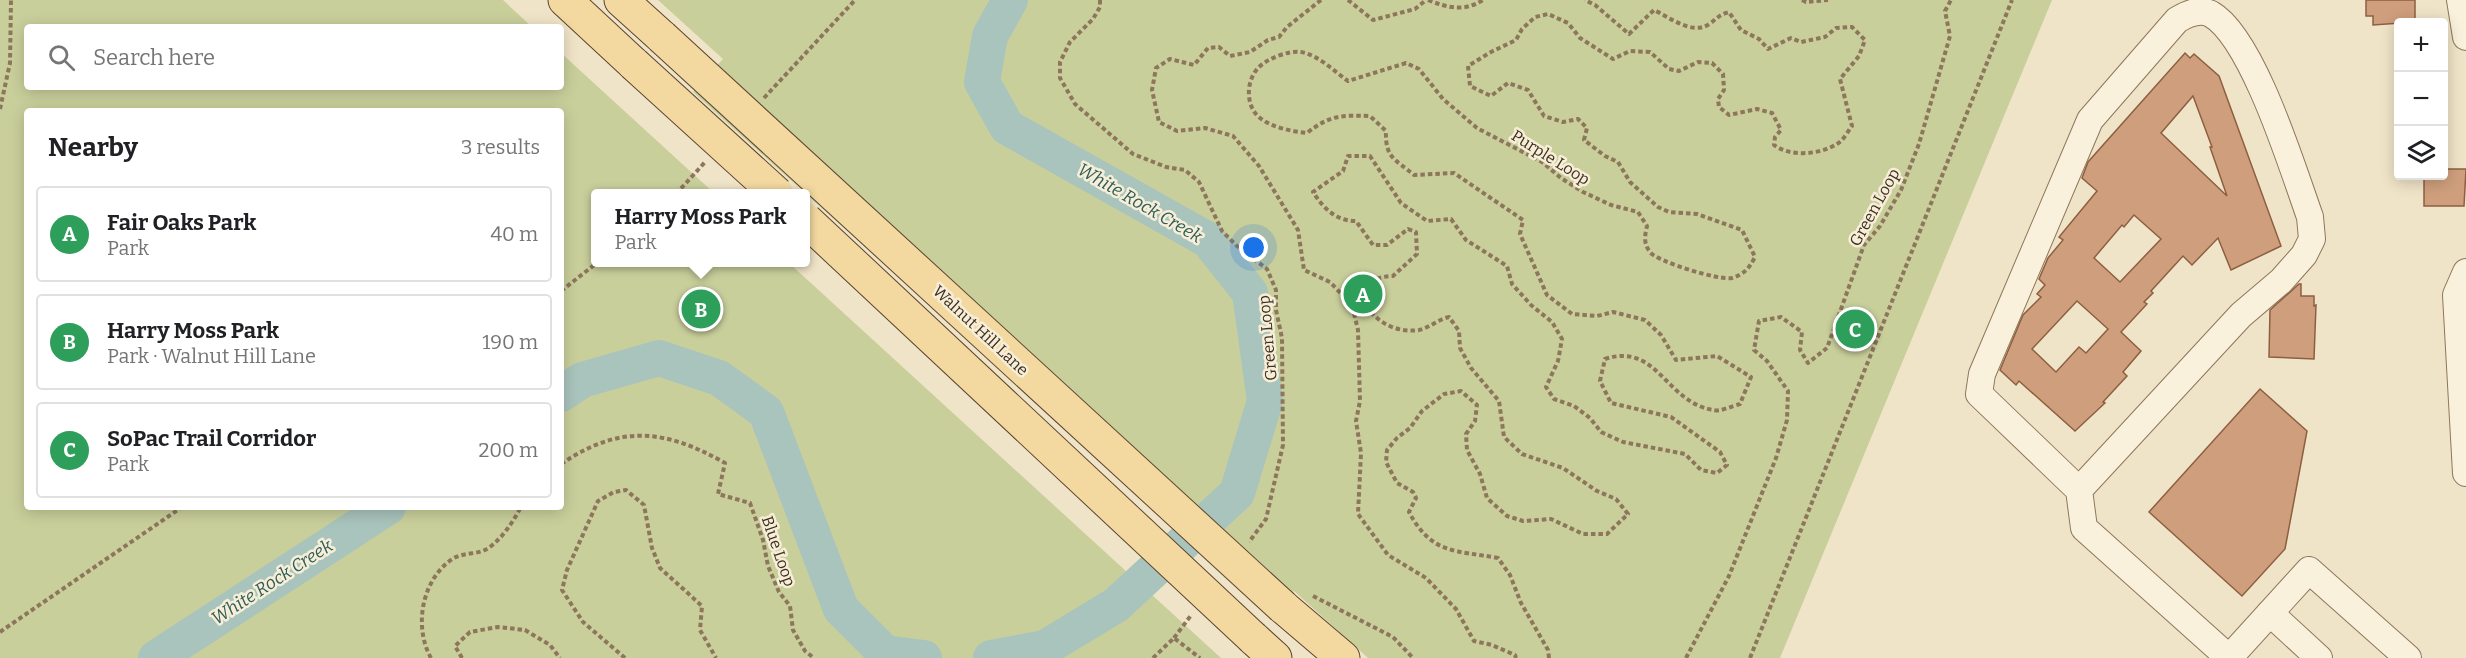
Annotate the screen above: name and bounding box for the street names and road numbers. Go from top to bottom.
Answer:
street label: Purple Loop [1508,126,1593,189]
street label: Green Loop [1845,165,1904,249]
street label: Walnut Hill Lane [929,281,1032,379]
street label: Green Loop [1254,294,1281,382]
street label: Blue Loop [758,513,799,589]

